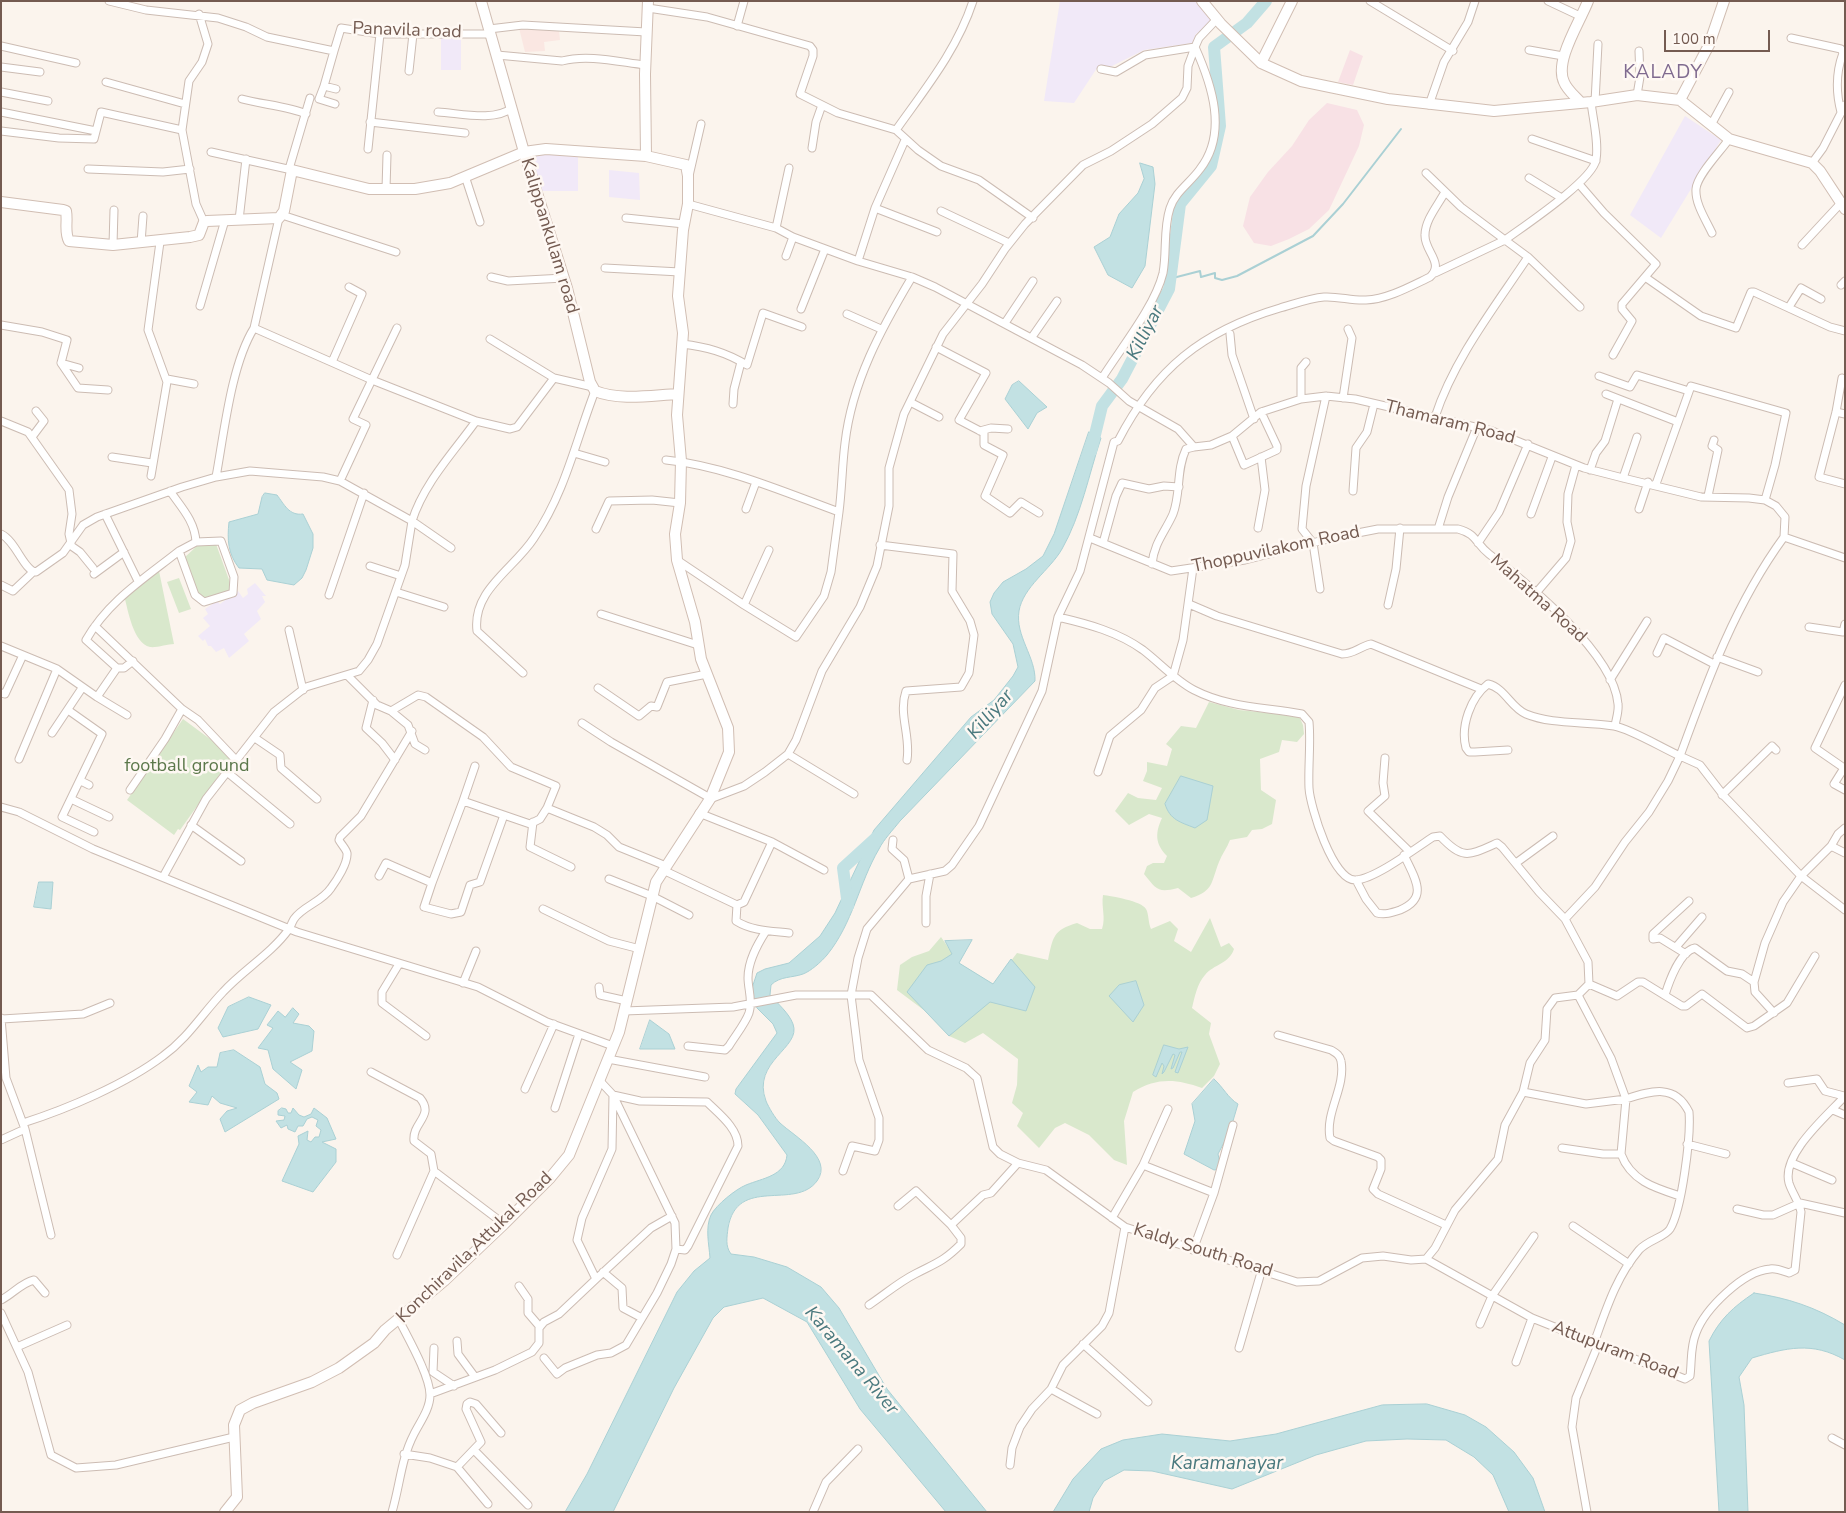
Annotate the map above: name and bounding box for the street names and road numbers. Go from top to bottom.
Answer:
street label: Panavila road [352,18,462,44]
street label: Kalippankulam road [515,156,583,316]
street label: Thamaram Road [1383,396,1517,450]
street label: Thoppuvilakom Road [1190,522,1362,578]
street label: Mahatma Road [1485,550,1591,648]
street label: Konchiravila,Attukal Road [393,1168,557,1328]
street label: Kaldy South Road [1131,1220,1275,1282]
street label: Attupuram Road [1549,1317,1681,1385]

